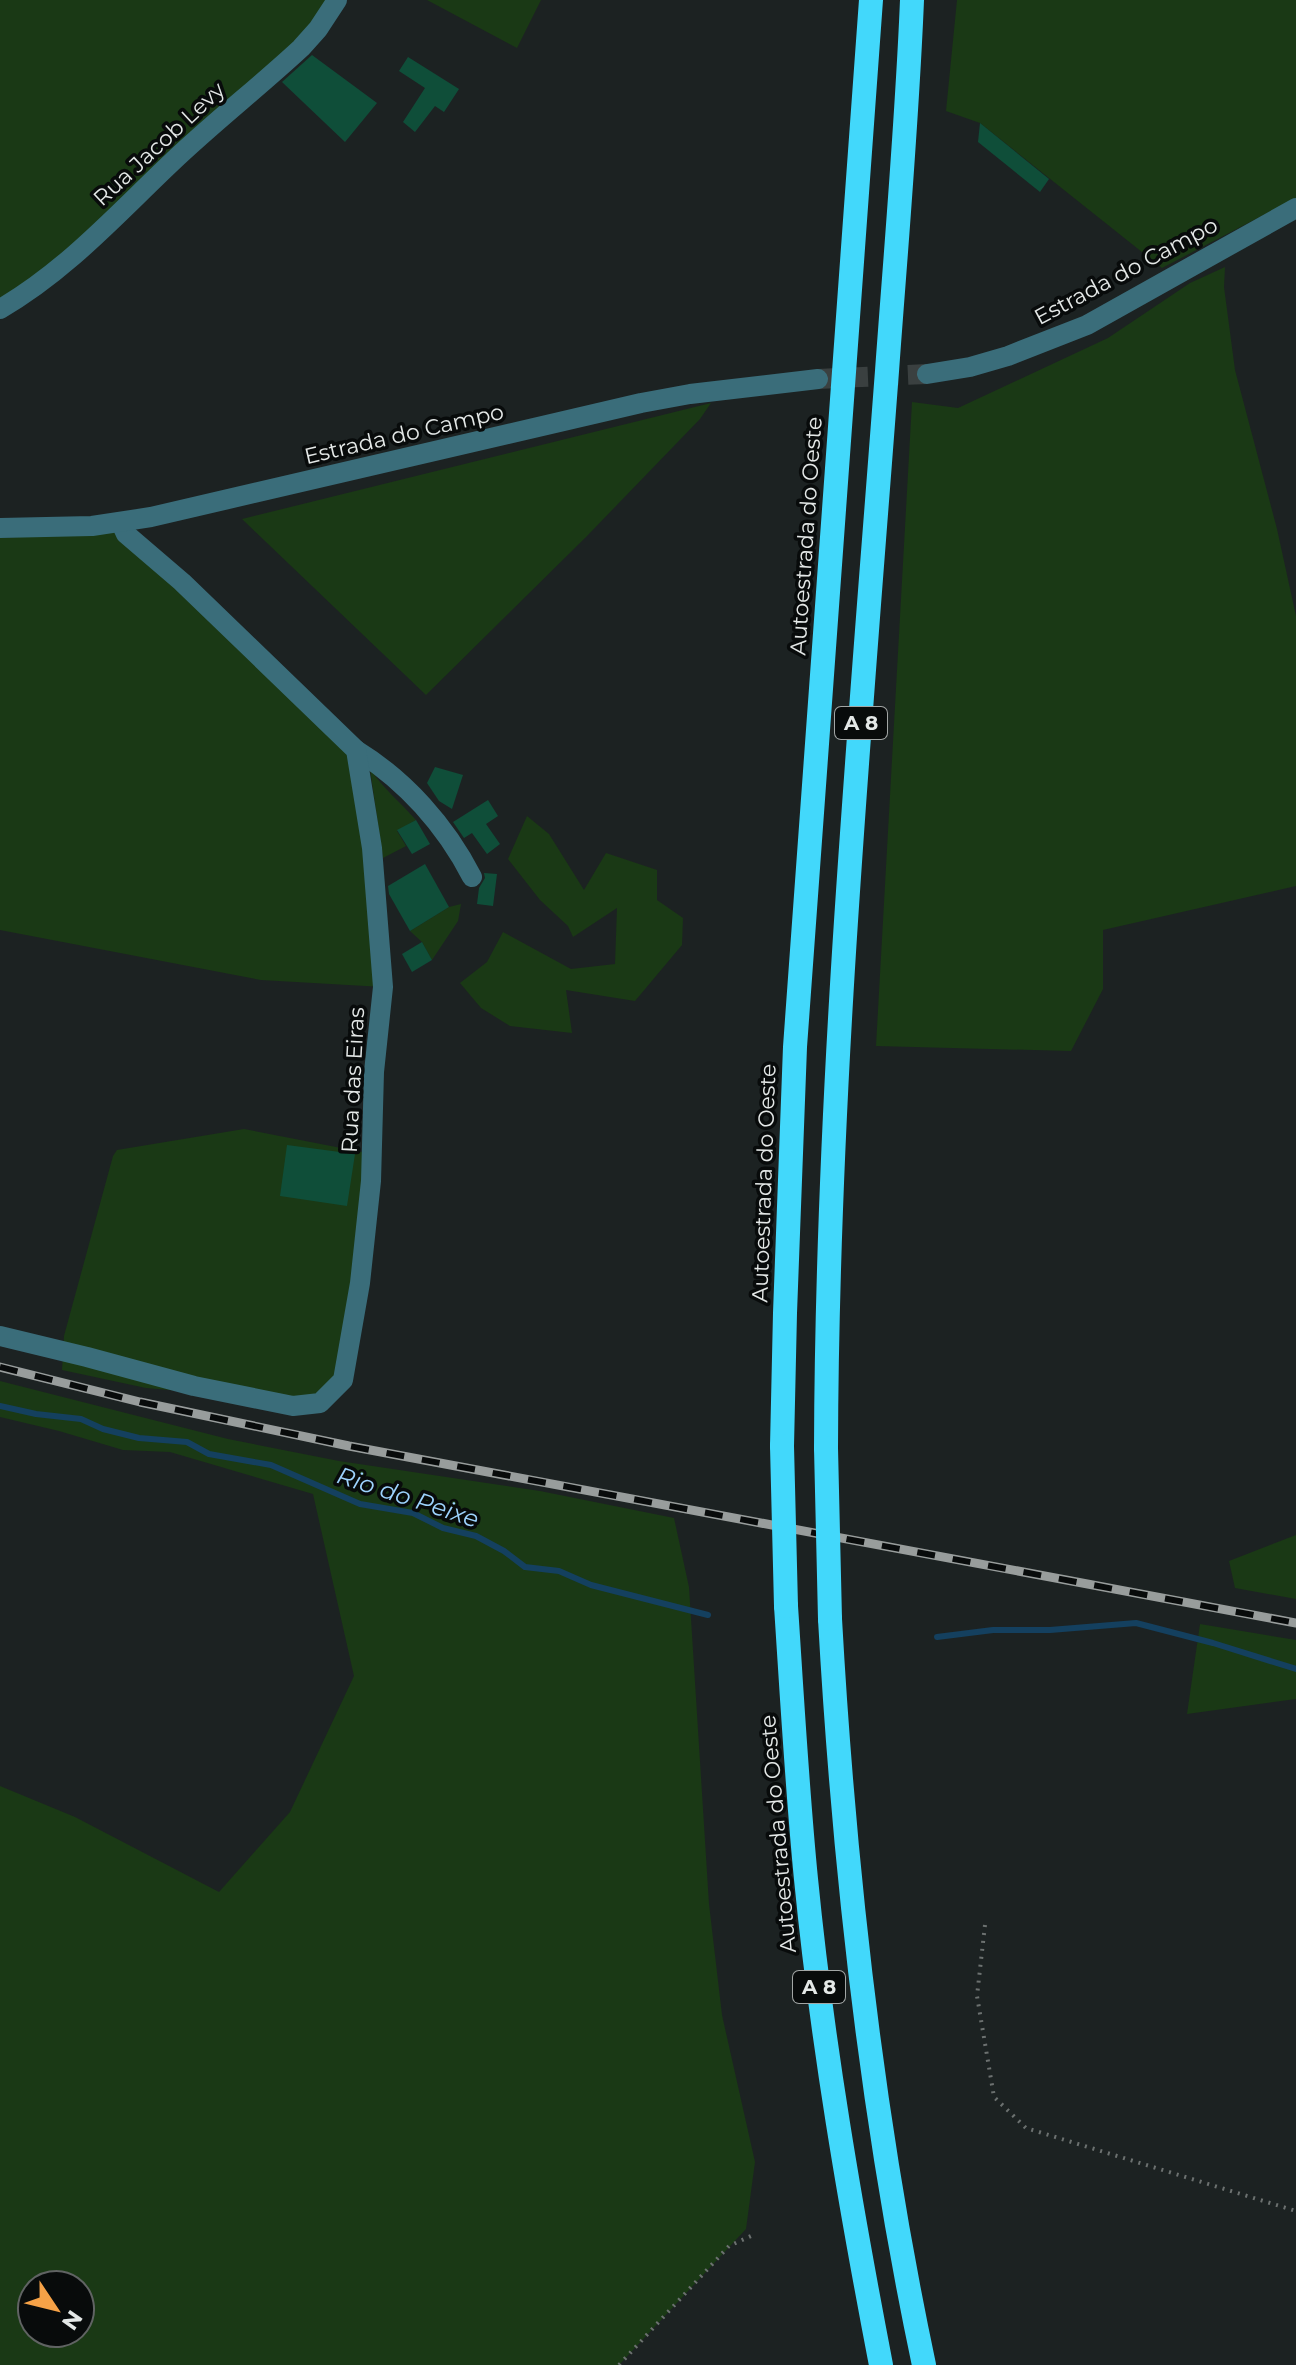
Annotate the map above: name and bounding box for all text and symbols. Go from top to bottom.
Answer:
street label: Rua Jacob Levy [88,76,230,212]
street label: Estrada do Campo [1030,211,1222,331]
street label: Estrada do Campo [302,398,506,470]
street label: Autoestrada do Oeste [784,416,828,656]
road number: A 8 [835,707,887,739]
street label: Rua das Eiras [336,1006,370,1154]
street label: Autoestrada do Oeste [746,1063,782,1303]
water label: Rio do Peixe [333,1460,483,1534]
street label: Autoestrada do Oeste [754,1714,802,1954]
road number: A 8 [793,1971,845,2003]
north arrow [16,2269,96,2349]
text: N [56,2305,88,2335]

